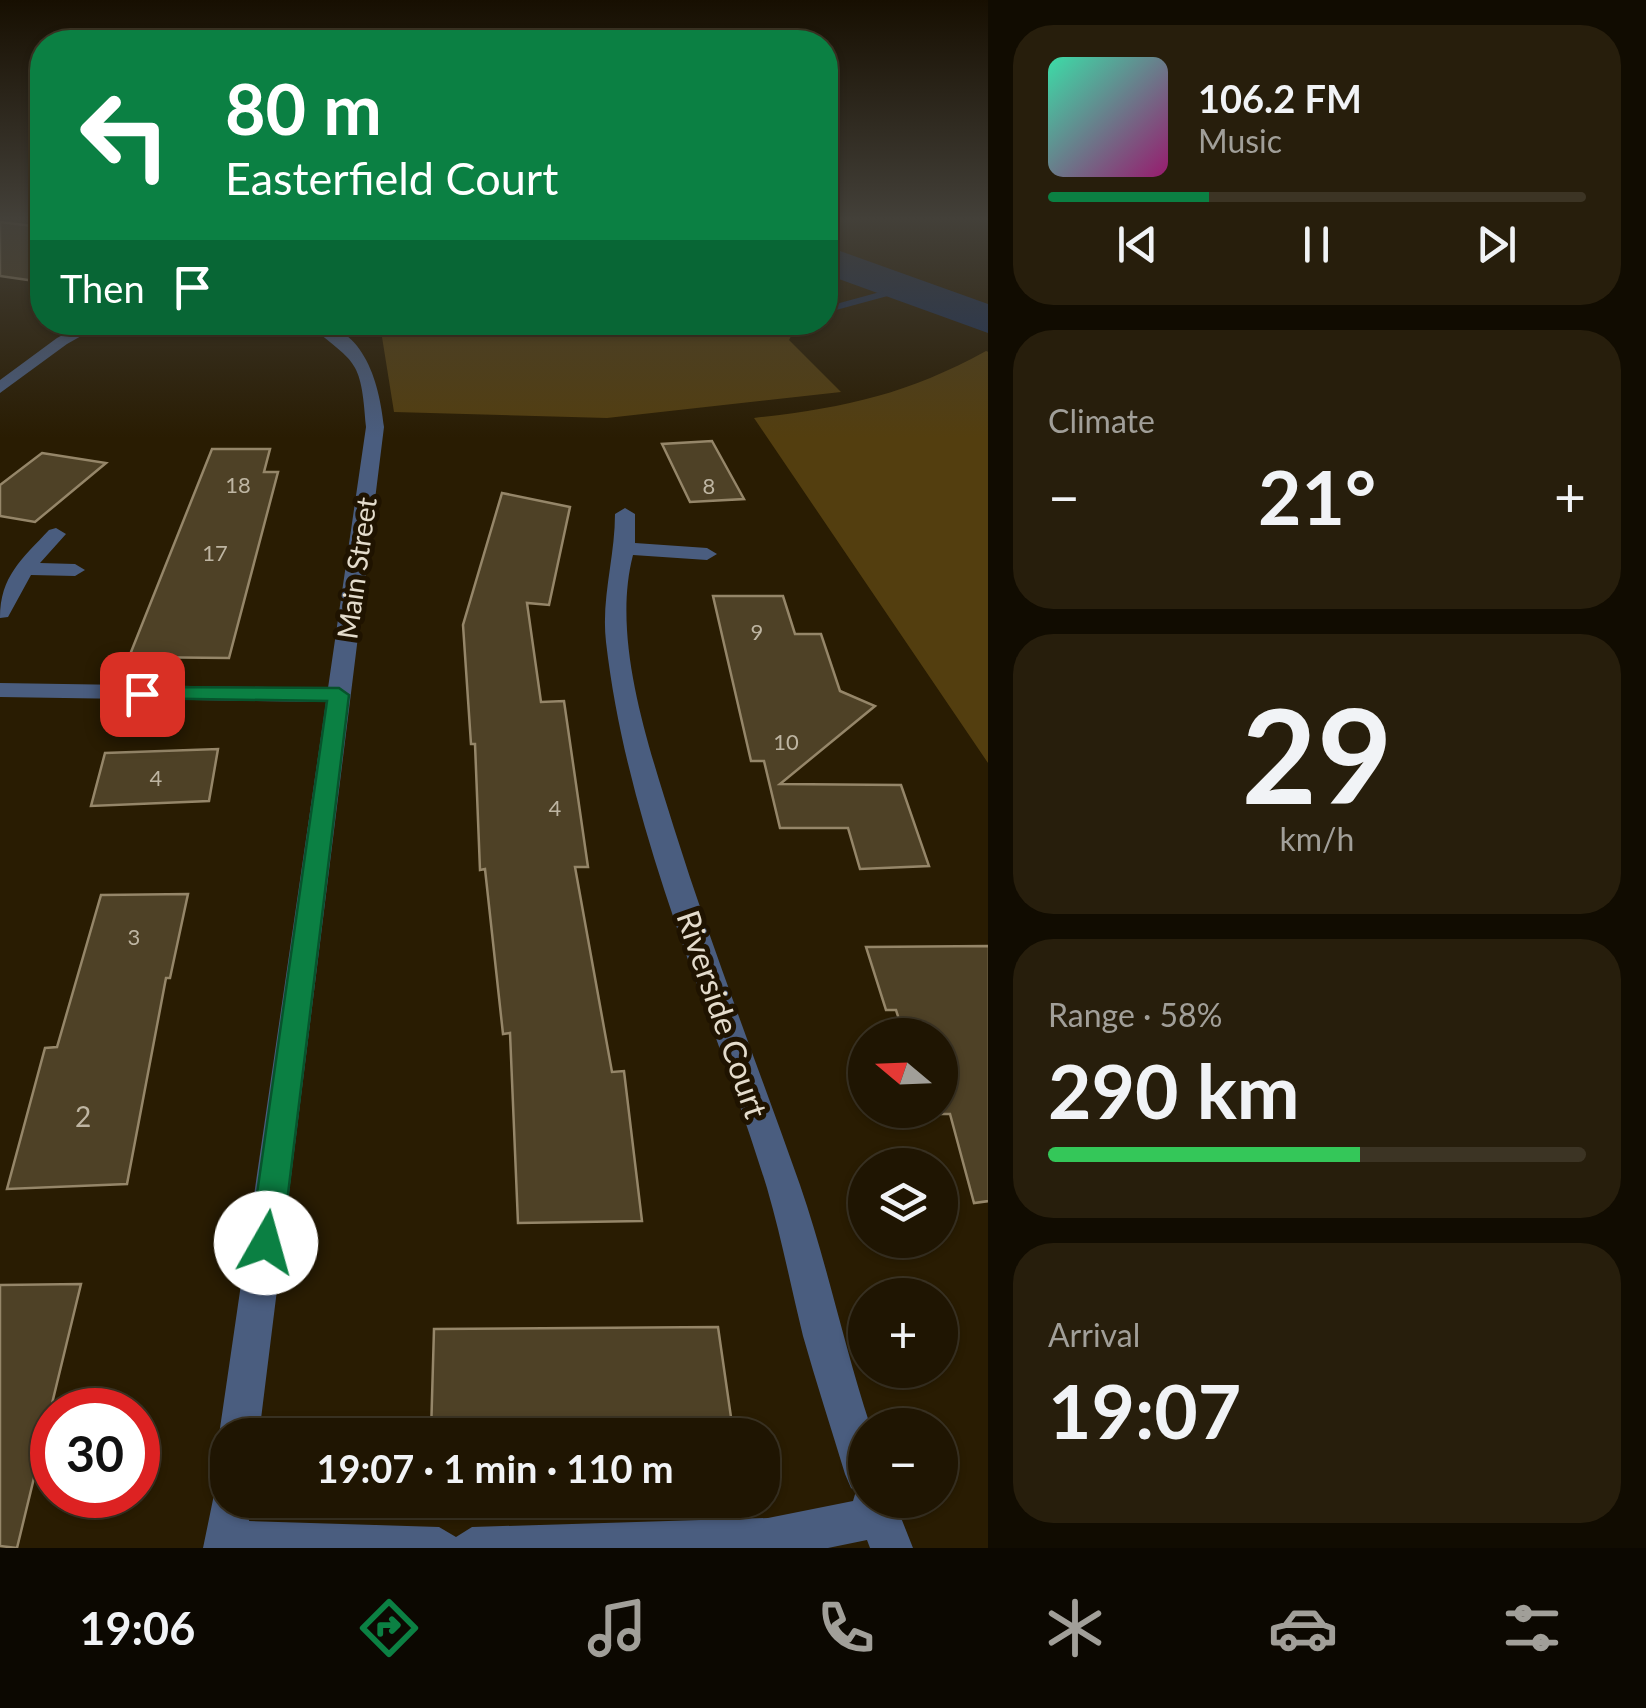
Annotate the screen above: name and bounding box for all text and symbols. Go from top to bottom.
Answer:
text: 80 m [225,66,382,150]
icon: left [60,70,190,200]
text: 106.2 FM [1198,75,1362,121]
text: Music [1198,121,1282,160]
text: Easterfield Court [225,151,558,205]
icon: previous [1110,217,1165,272]
icon: pause [1289,217,1344,272]
icon: next [1469,217,1524,272]
icon: arrive [165,260,220,315]
text: Then [60,265,145,311]
text: Climate [1048,401,1155,440]
text: 21° [1258,451,1376,541]
text: − [1048,463,1080,529]
text: + [1554,463,1586,529]
house number: 18 [225,471,251,498]
house number: 8 [703,472,715,499]
street label: Main Street [329,495,383,641]
house number: 17 [202,539,228,566]
house number: 9 [751,618,763,645]
pin [100,652,185,737]
icon: arrive [115,667,170,722]
text: 29 [1242,676,1392,832]
house number: 10 [773,728,799,755]
house number: 4 [150,764,163,791]
house number: 4 [549,794,562,821]
text: km/h [1280,819,1354,858]
street label: Riverside Court [669,905,777,1123]
house number: 3 [128,923,140,950]
text: Range · 58% [1048,995,1222,1034]
north arrow [848,1018,958,1128]
map controls [848,1018,958,1518]
text: 290 km [1048,1045,1300,1135]
house number: 2 [75,1099,91,1133]
button: layers [848,1148,958,1258]
position arrow [214,1191,318,1295]
button: + [848,1278,958,1388]
text: Arrival [1048,1315,1140,1354]
text: 19:07 [1048,1365,1241,1455]
speed limit sign: 30 [30,1388,160,1518]
button: − [848,1408,958,1518]
text: 19:07 · 1 min · 110 m [316,1445,674,1491]
icon: directions [354,1593,424,1663]
icon: music [582,1593,652,1663]
icon: phone [811,1593,881,1663]
icon: climate [1040,1593,1110,1663]
icon: car [1268,1593,1338,1663]
icon: filters [1497,1593,1567,1663]
text: 19:06 [79,1601,195,1655]

